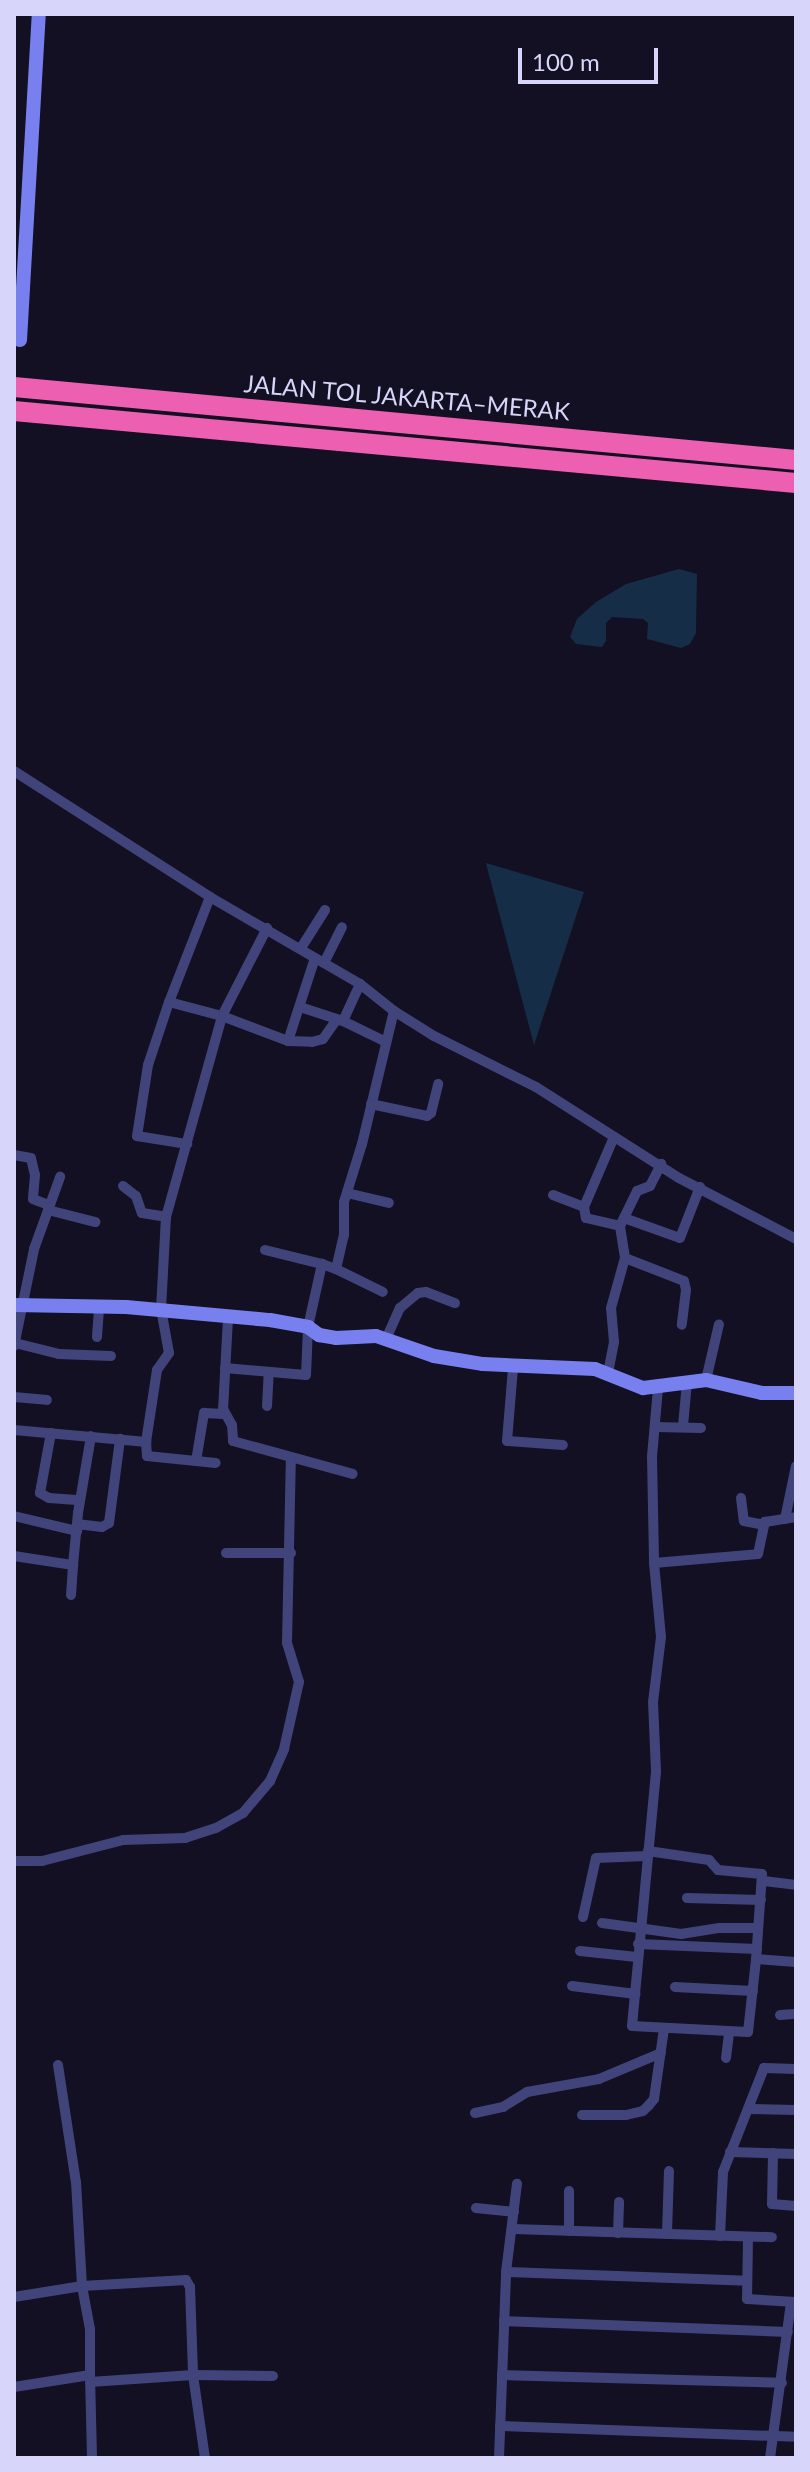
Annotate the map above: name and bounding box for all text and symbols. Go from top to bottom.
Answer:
scale bar [522,32,662,82]
text: 100 m [532,47,600,76]
street label: JALAN TOL JAKARTA–MERAK [242,368,572,426]

